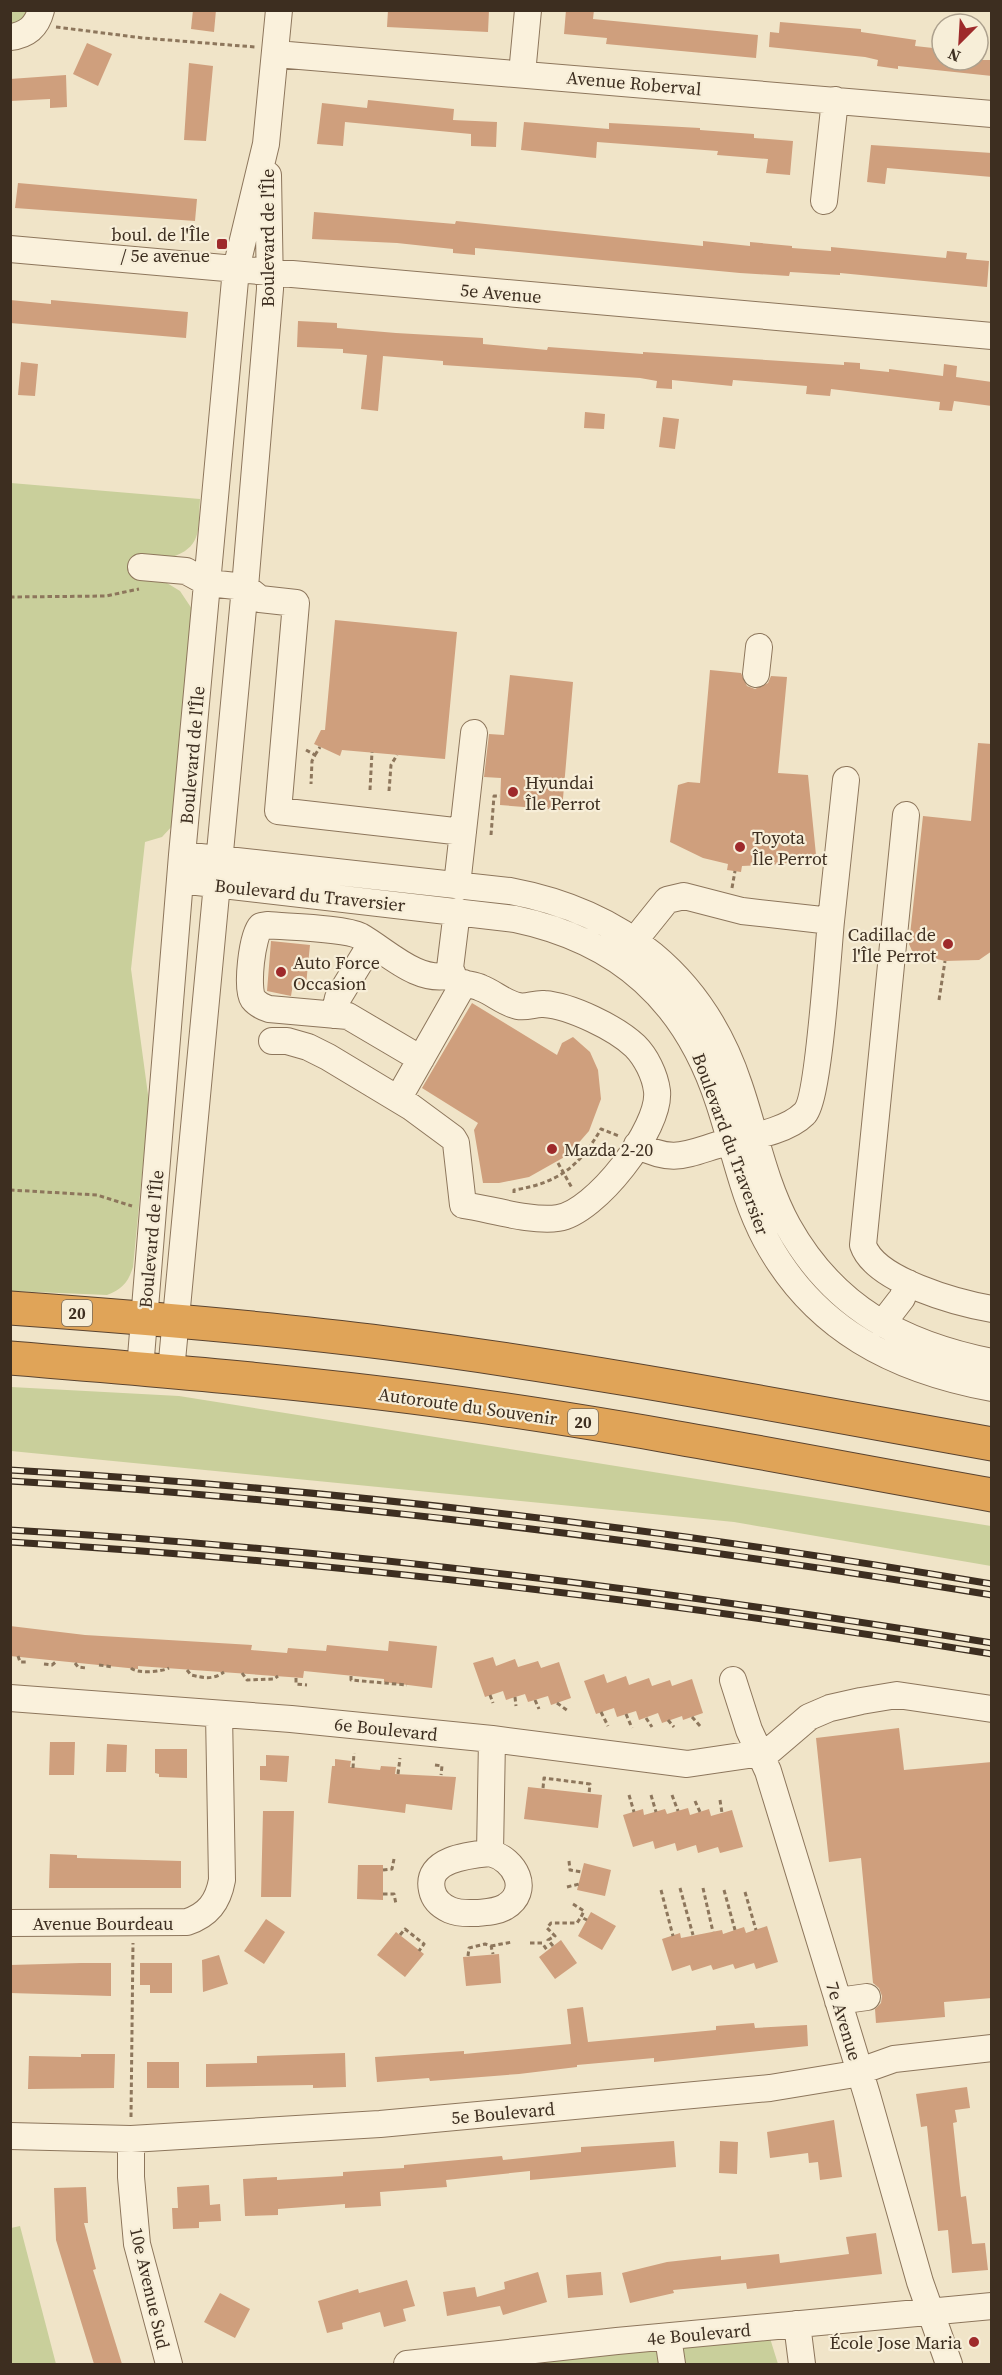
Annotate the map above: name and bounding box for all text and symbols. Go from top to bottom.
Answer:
north arrow [930,12,990,72]
text: N [944,43,964,68]
street label: Avenue Roberval [566,65,702,101]
street label: Boulevard de l'Île [255,169,280,307]
place label: boul. de l'Île / 5e avenue [111,222,210,268]
marker: boul. de l'Île / 5e avenue [215,237,229,251]
street label: 5e Avenue [459,277,543,309]
street label: Boulevard de l'Île [174,685,210,825]
place label: Hyundai Île Perrot [525,770,601,816]
marker: Hyundai Île Perrot [506,785,520,799]
place label: Toyota Île Perrot [752,825,828,871]
marker: Toyota Île Perrot [733,840,747,854]
street label: Boulevard du Traversier [213,873,407,917]
place label: Cadillac de l'Île Perrot [848,922,936,968]
marker: Cadillac de l'Île Perrot [941,937,955,951]
place label: Auto Force Occasion [293,950,380,996]
marker: Auto Force Occasion [274,965,288,979]
street label: Boulevard du Traversier [686,1050,776,1239]
place label: Mazda 2-20 [564,1137,653,1162]
marker: Mazda 2-20 [545,1142,559,1156]
street label: Boulevard de l'Île [133,1169,169,1309]
road number: 20 [62,1300,92,1326]
street label: Autoroute du Souvenir [377,1381,559,1431]
road number: 20 [568,1409,598,1435]
street label: 6e Boulevard [333,1711,439,1747]
street label: Avenue Bourdeau [32,1911,174,1936]
street label: 7e Avenue [820,1978,868,2064]
street label: 5e Boulevard [450,2096,556,2130]
street label: 10e Avenue Sud [124,2225,176,2351]
street label: 4e Boulevard [646,2317,752,2351]
place label: École Jose Maria [829,2330,963,2355]
marker: École Jose Maria [967,2335,981,2349]

